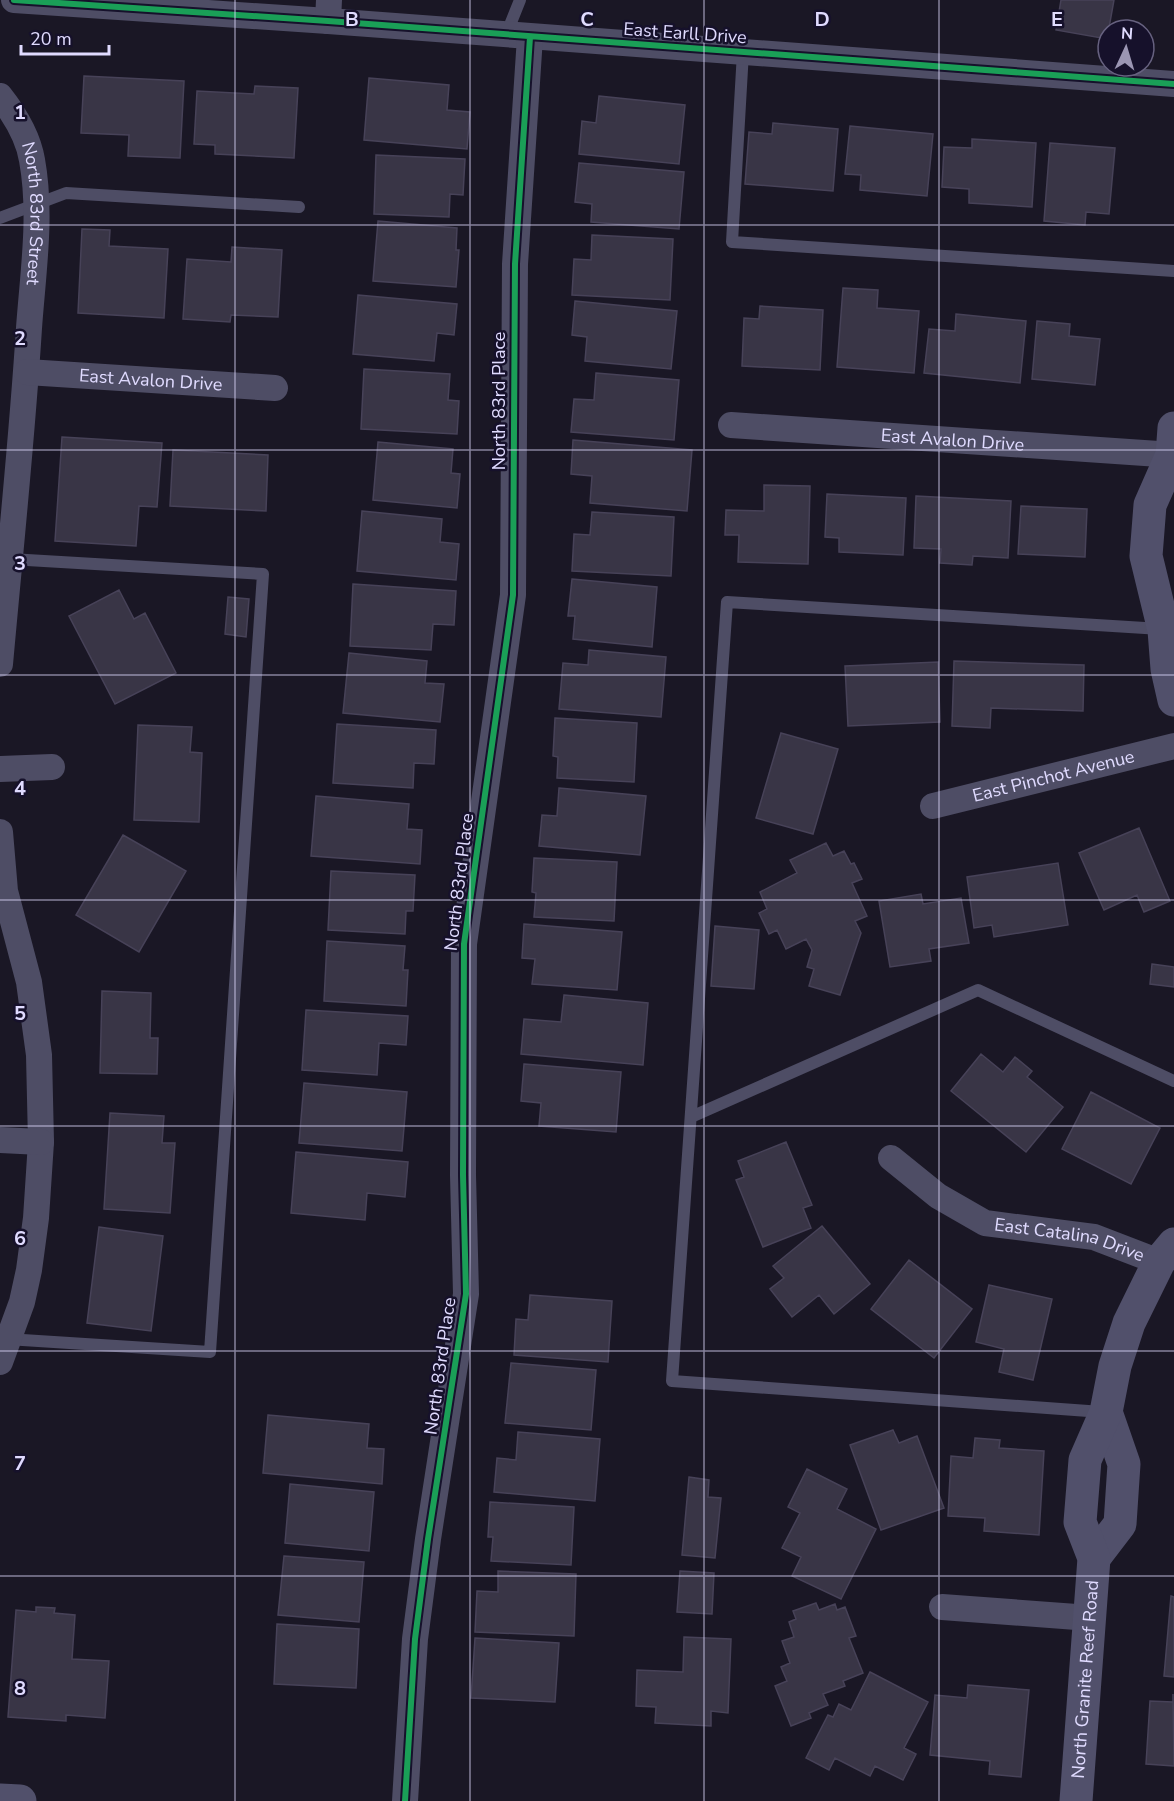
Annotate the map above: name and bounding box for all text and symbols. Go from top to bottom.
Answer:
text: B [345,6,359,33]
text: C [580,6,594,33]
text: D [814,6,830,33]
text: E [1051,6,1063,33]
street label: East Earll Drive [622,17,748,49]
scale bar [21,18,110,56]
north arrow [1096,18,1156,78]
text: N [1120,23,1134,45]
text: 20 m [30,27,72,51]
text: 1 [14,99,26,126]
street label: North 83rd Street [16,139,49,287]
text: 2 [14,325,26,352]
street label: North 83rd Place [487,332,511,470]
street label: East Avalon Drive [78,363,223,397]
street label: East Avalon Drive [880,423,1025,457]
text: 3 [14,550,26,577]
street label: East Pinchot Avenue [970,744,1137,808]
text: 4 [14,775,26,802]
street label: North 83rd Place [439,812,479,952]
text: 5 [14,1000,26,1027]
street label: East Catalina Drive [993,1212,1148,1267]
text: 6 [14,1225,26,1252]
street label: North 83rd Place [418,1296,462,1436]
text: 7 [14,1450,26,1477]
street label: North Granite Reef Road [1066,1579,1104,1779]
text: 8 [14,1675,26,1702]

